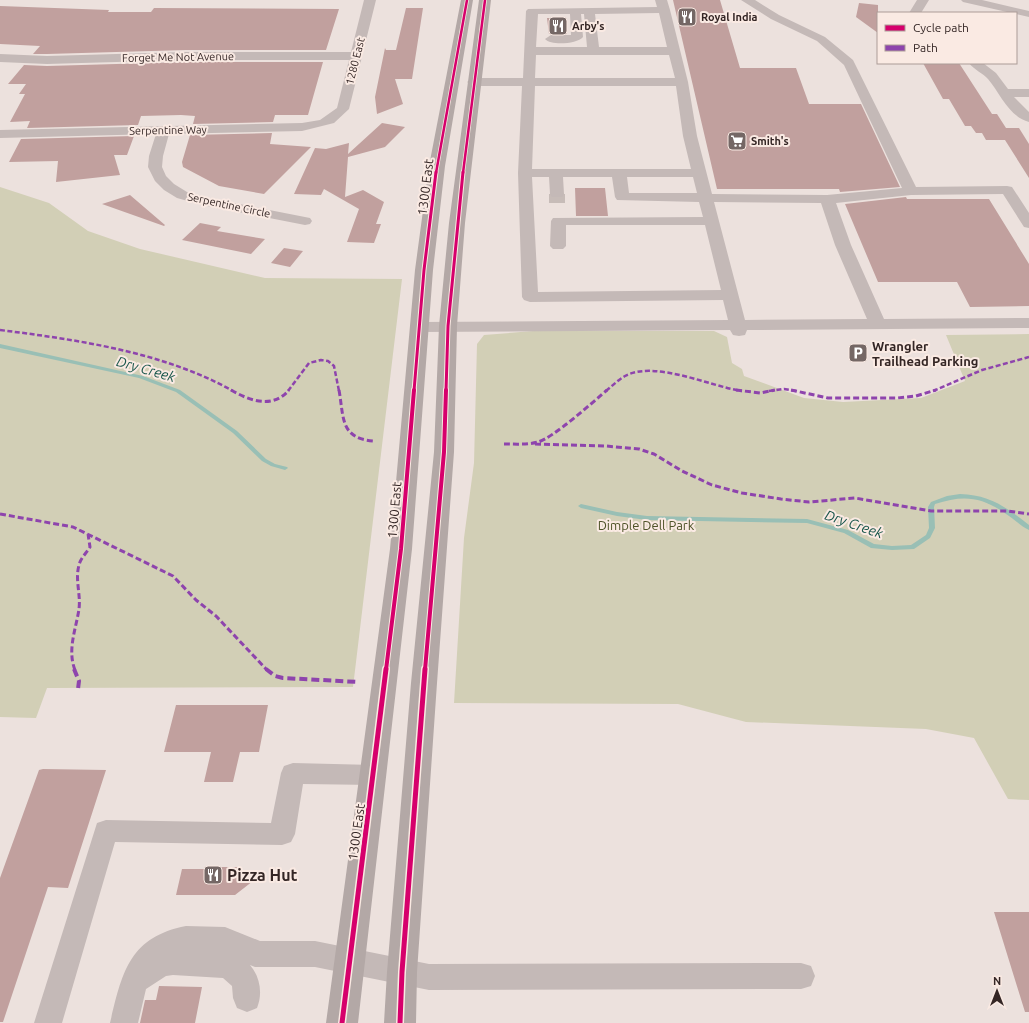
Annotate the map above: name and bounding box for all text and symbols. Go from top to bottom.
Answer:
restaurant icon: Royal India [676,6,698,28]
place label: Royal India [701,11,758,23]
legend [877,12,1017,64]
restaurant icon: Arby's [547,15,569,37]
place label: Arby's [572,20,604,32]
text: Cycle path [913,21,969,34]
street label: 1280 East [343,35,367,86]
text: Path [913,41,938,54]
street label: Forget Me Not Avenue [122,50,234,64]
street label: Serpentine Way [129,123,208,137]
supermarket icon: Smith's [726,130,748,152]
place label: Smith's [751,135,789,147]
street label: 1300 East [415,158,435,216]
street label: Serpentine Circle [187,190,271,220]
place label: Wrangler Trailhead Parking [872,339,978,368]
parking icon: Wrangler Trailhead Parking [847,342,869,364]
water label: Dry Creek [115,353,178,385]
street label: 1300 East [385,481,403,539]
water label: Dry Creek [823,507,886,542]
park label: Dimple Dell Park [598,518,695,532]
street label: 1300 East [345,803,367,861]
restaurant icon: Pizza Hut [202,864,224,886]
place label: Pizza Hut [227,866,298,884]
north arrow [977,971,1017,1011]
text: N [993,975,1001,987]

